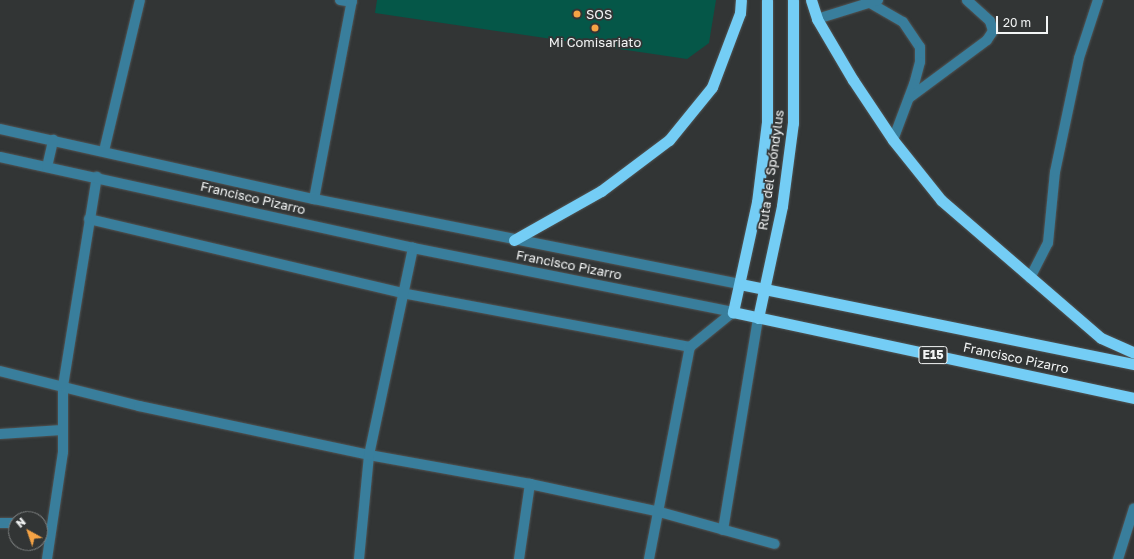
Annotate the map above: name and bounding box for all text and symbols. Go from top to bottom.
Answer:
place label: SOS [586,6,612,22]
marker: SOS [571,8,583,20]
scale bar [998,8,1050,34]
text: 20 m [1003,15,1031,30]
marker: Mi Comisariato [590,23,600,33]
place label: Mi Comisariato [549,34,641,50]
street label: Ruta del Spóndylus [755,109,787,231]
street label: Francisco Pizarro [199,178,307,218]
street label: Francisco Pizarro [515,247,623,283]
street label: Francisco Pizarro [962,339,1070,377]
road number: E15 [918,345,948,365]
north arrow [8,511,48,551]
text: N [13,515,28,530]

